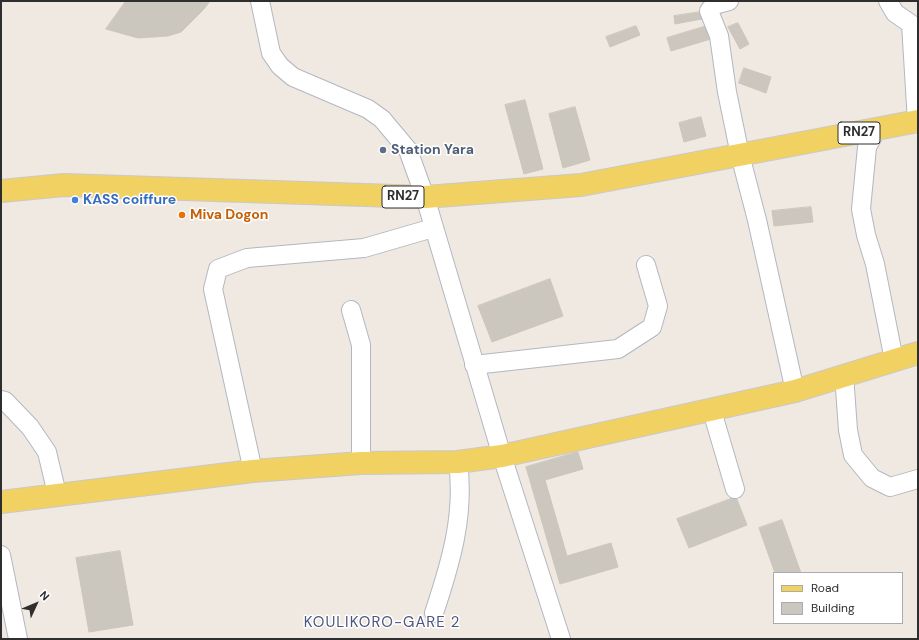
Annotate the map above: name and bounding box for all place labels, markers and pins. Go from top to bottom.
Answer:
place label: Station Yara [391,142,474,158]
marker: Station Yara [378,145,388,155]
place label: KASS coiffure [83,192,176,208]
marker: KASS coiffure [70,195,80,205]
place label: Miva Dogon [190,207,268,223]
marker: Miva Dogon [177,210,187,220]

